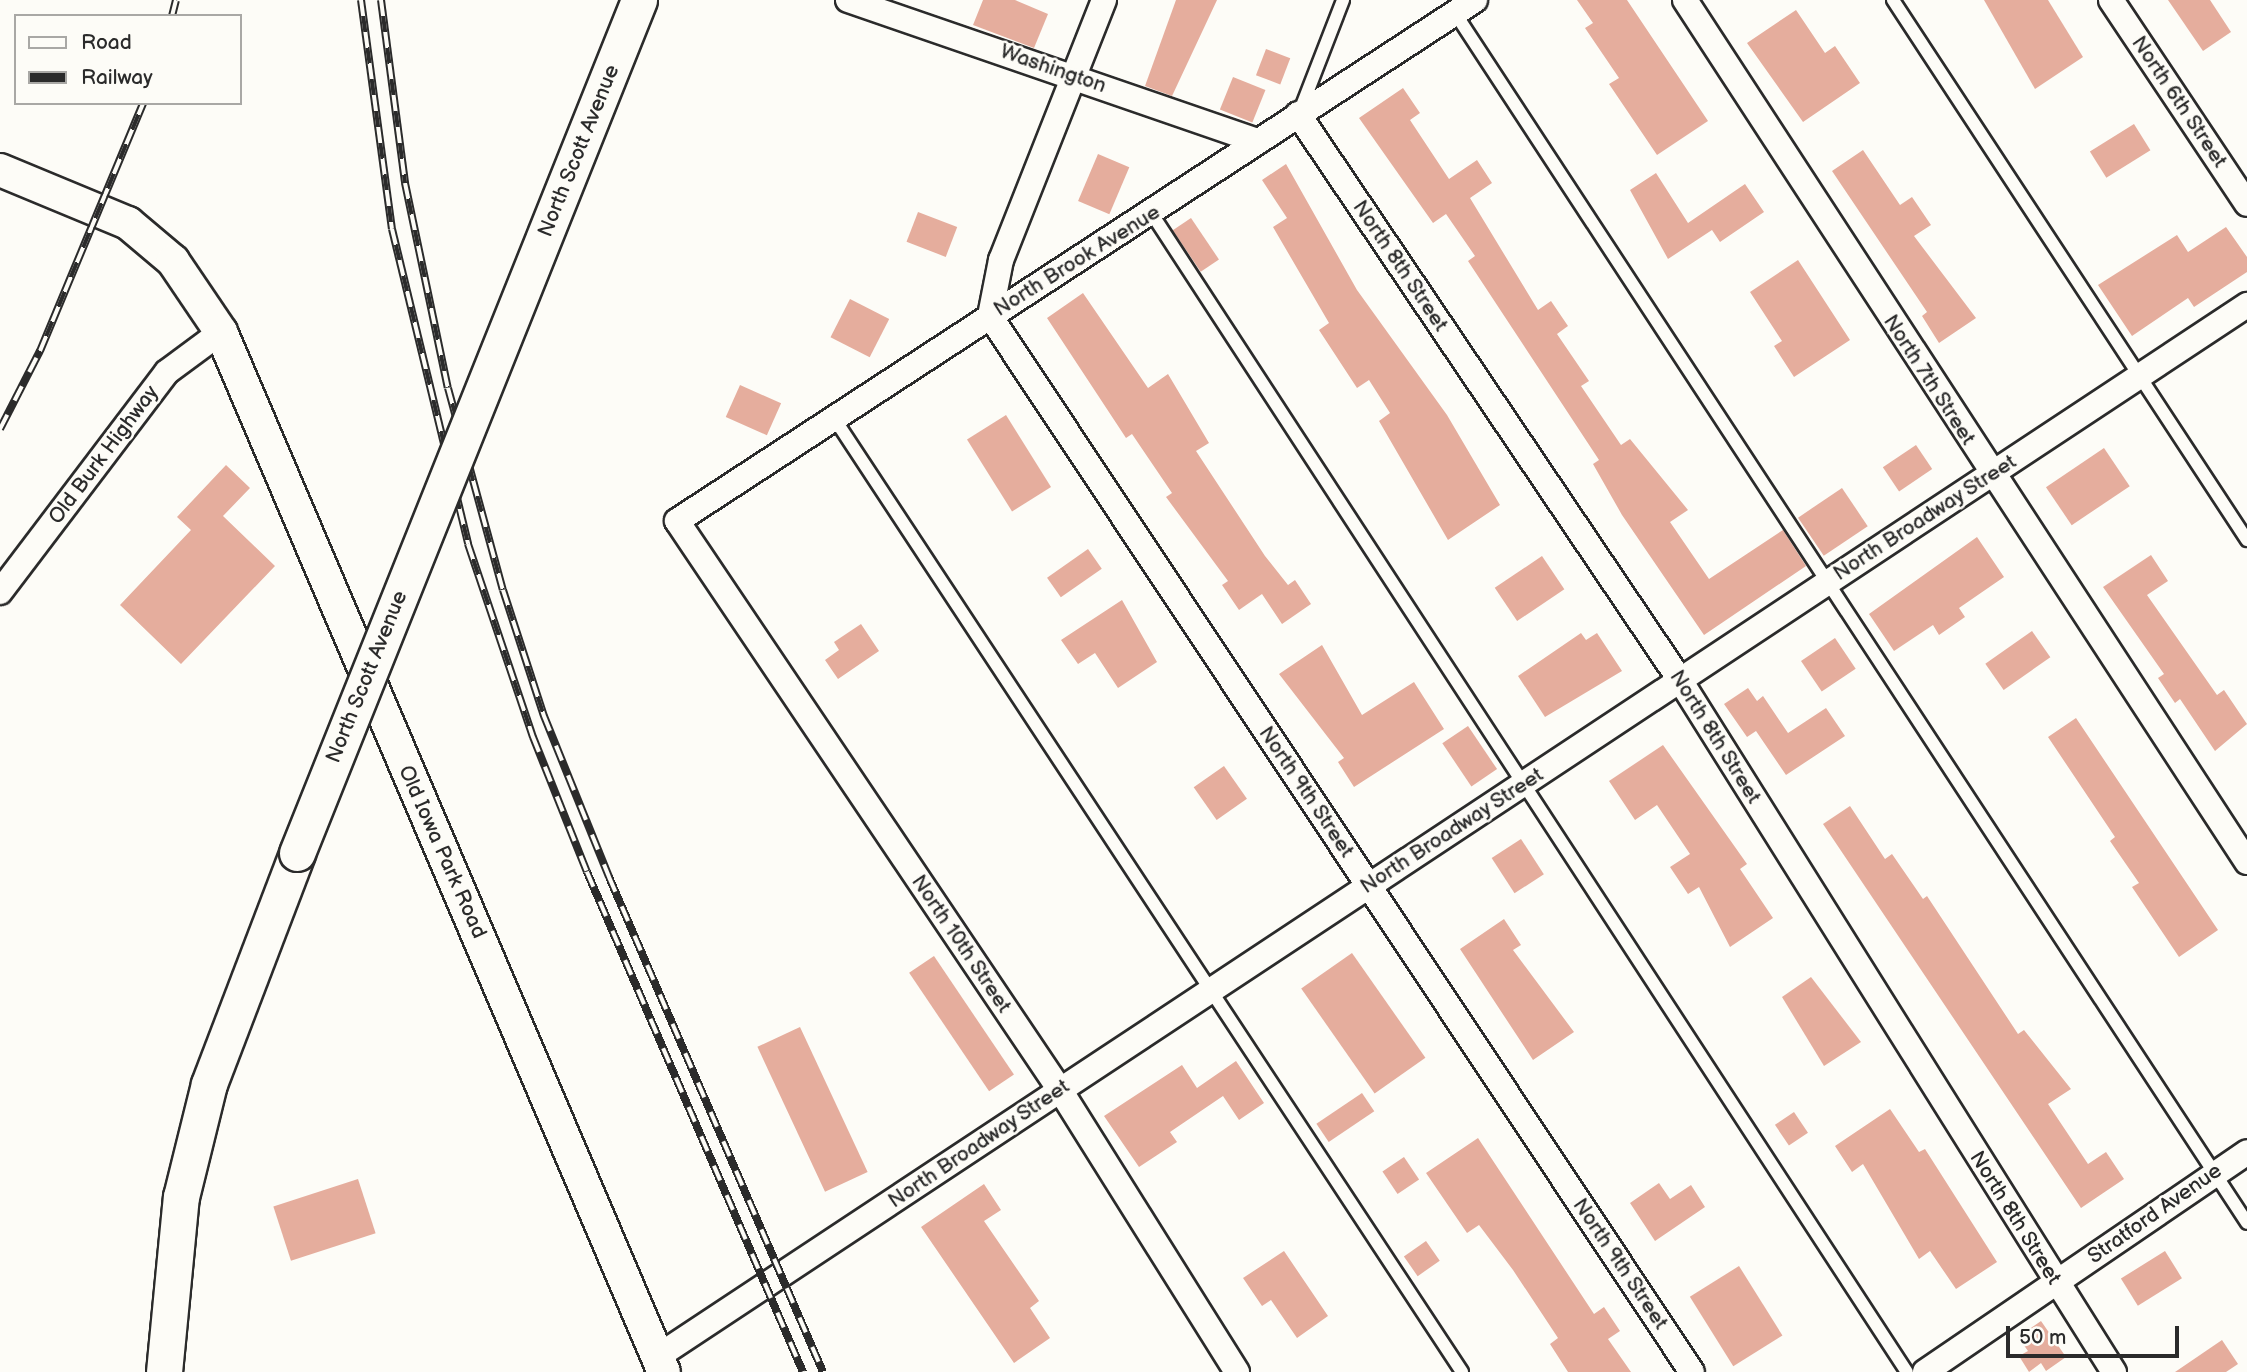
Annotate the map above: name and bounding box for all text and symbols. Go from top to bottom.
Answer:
legend [14,14,242,105]
text: Road [81,30,132,55]
street label: North 6th Street [2126,31,2232,173]
street label: Washington [997,39,1109,99]
street label: North Scott Avenue [533,61,625,241]
text: Railway [81,65,153,90]
street label: North 8th Street [1347,196,1453,336]
street label: North Brook Avenue [989,200,1165,322]
street label: North 7th Street [1877,310,1981,450]
street label: Old Burk Highway [44,381,164,529]
street label: North Broadway Street [1828,449,2022,587]
street label: North Scott Avenue [321,587,413,767]
street label: North 8th Street [1664,665,1766,809]
street label: North 9th Street [1253,722,1359,862]
street label: Old Iowa Park Road [393,762,491,942]
street label: North Broadway Street [1355,762,1549,900]
street label: North 10th Street [906,870,1016,1018]
street label: North Broadway Street [883,1074,1075,1214]
street label: North 8th Street [1964,1146,2066,1290]
street label: Stratford Avenue [2083,1158,2227,1270]
street label: North 9th Street [1567,1194,1673,1334]
scale bar [2009,1312,2182,1356]
text: 50 m [2019,1325,2066,1350]

